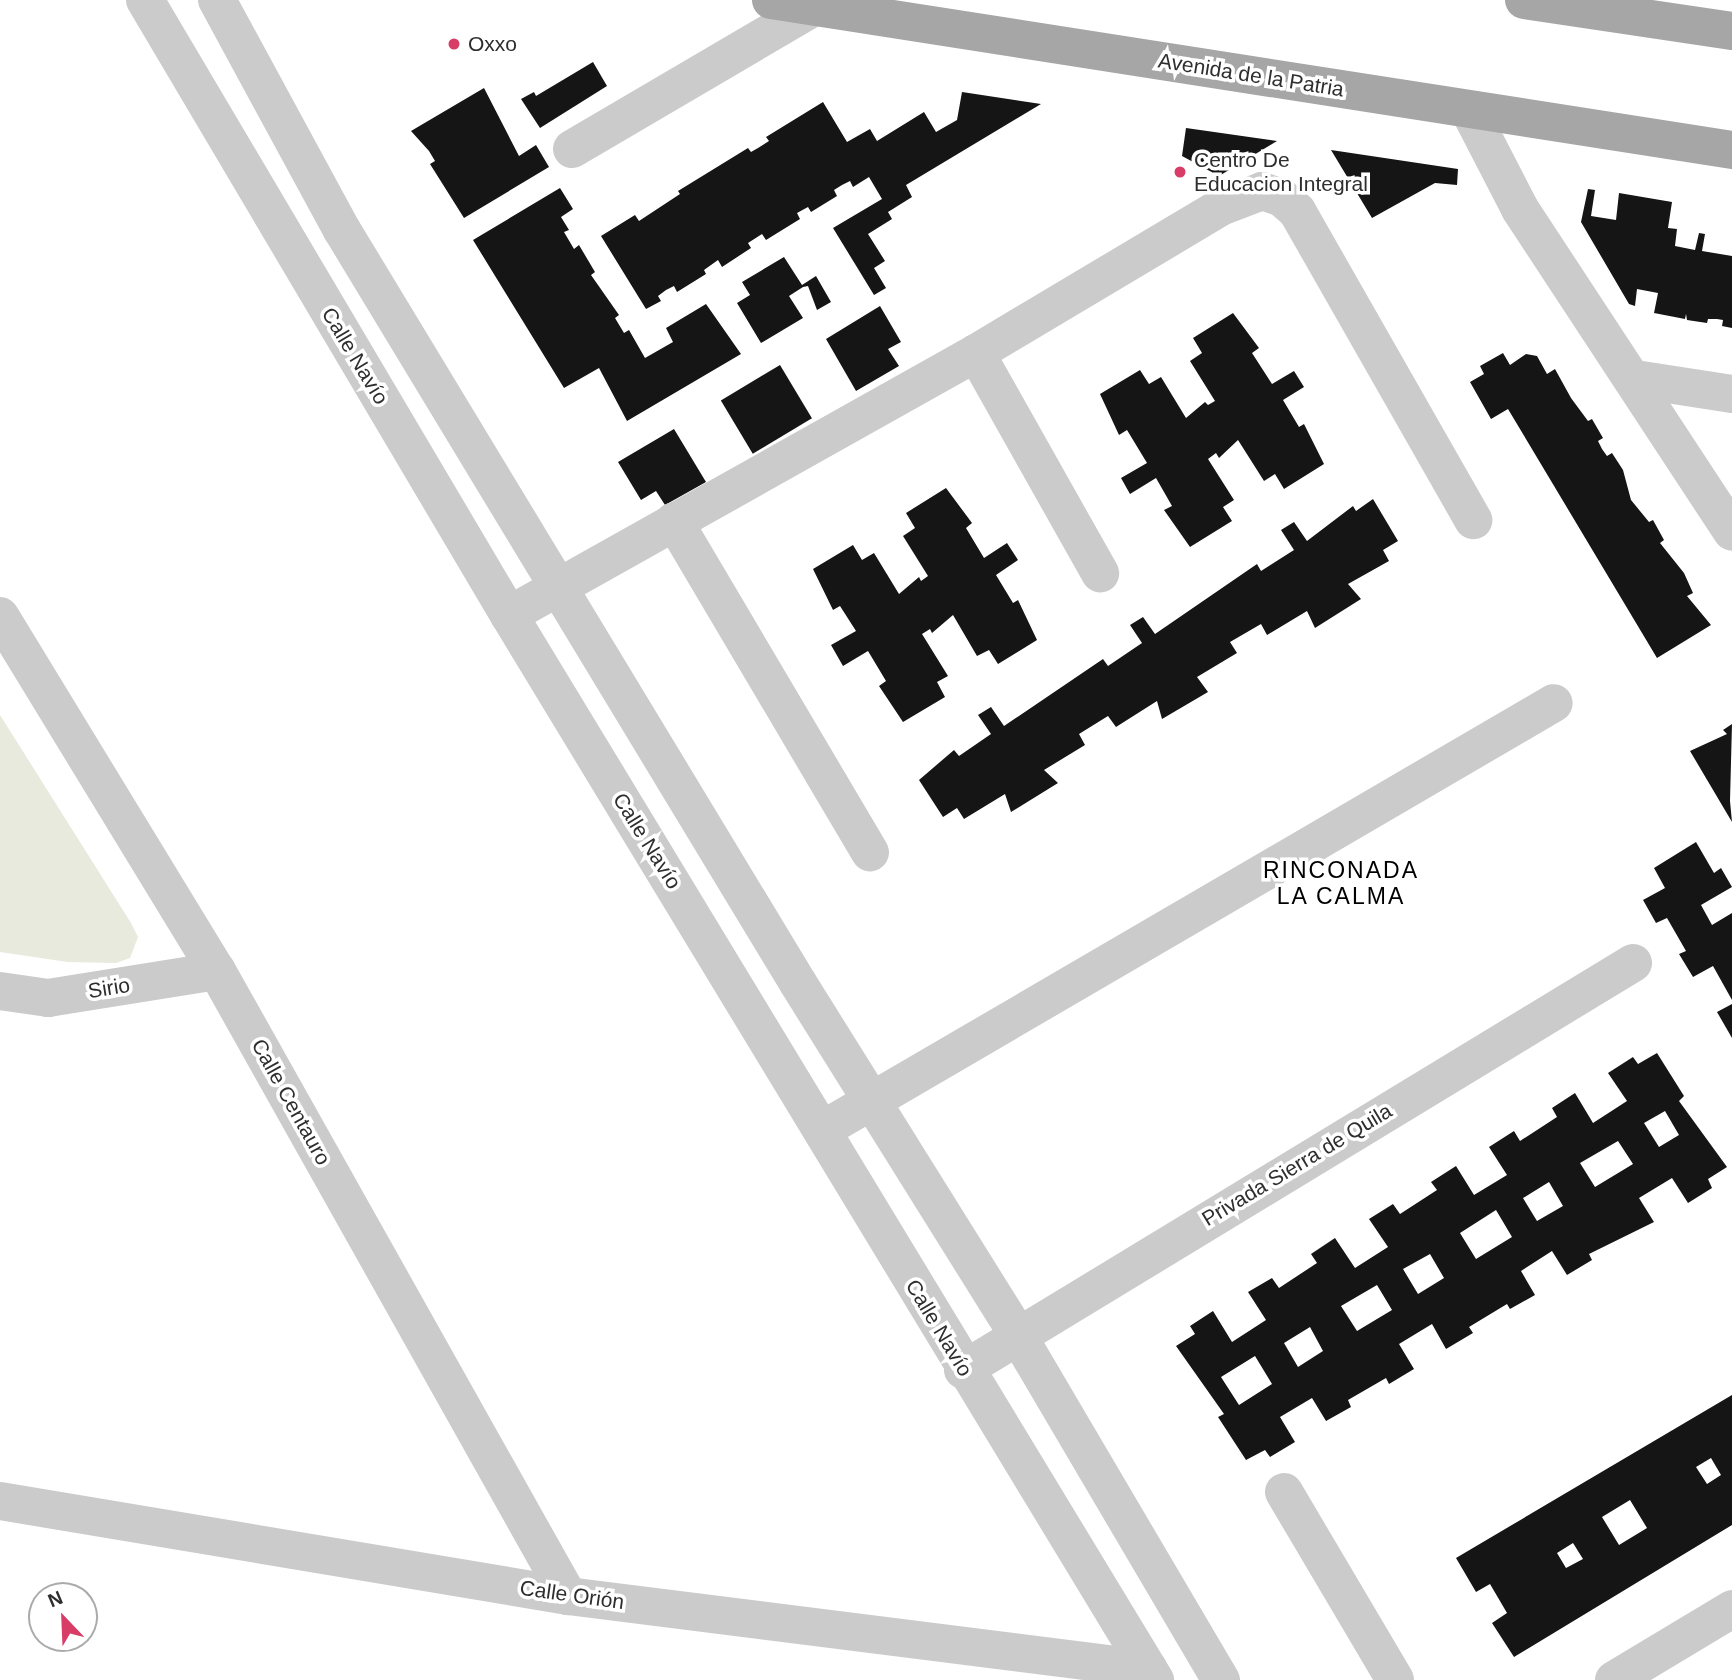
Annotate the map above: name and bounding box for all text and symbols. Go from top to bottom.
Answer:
place label: Oxxo [468,31,517,57]
marker: Oxxo [446,36,462,52]
street label: Avenida de la Patria [1156,48,1346,102]
place label: Centro De Educacion Integral [1194,147,1368,197]
marker: Centro De Educacion Integral [1172,164,1188,180]
street label: Calle Navío [316,303,394,409]
street label: Calle Navío [608,788,686,894]
district label: RINCONADA LA CALMA [1264,856,1418,910]
street label: Sirio [86,972,132,1004]
street label: Calle Centauro [246,1035,336,1169]
street label: Privada Sierra de Quila [1197,1098,1397,1232]
street label: Calle Navío [900,1275,978,1381]
street label: Calle Orión [518,1575,626,1615]
north arrow [28,1582,98,1652]
text: N [45,1587,66,1611]

